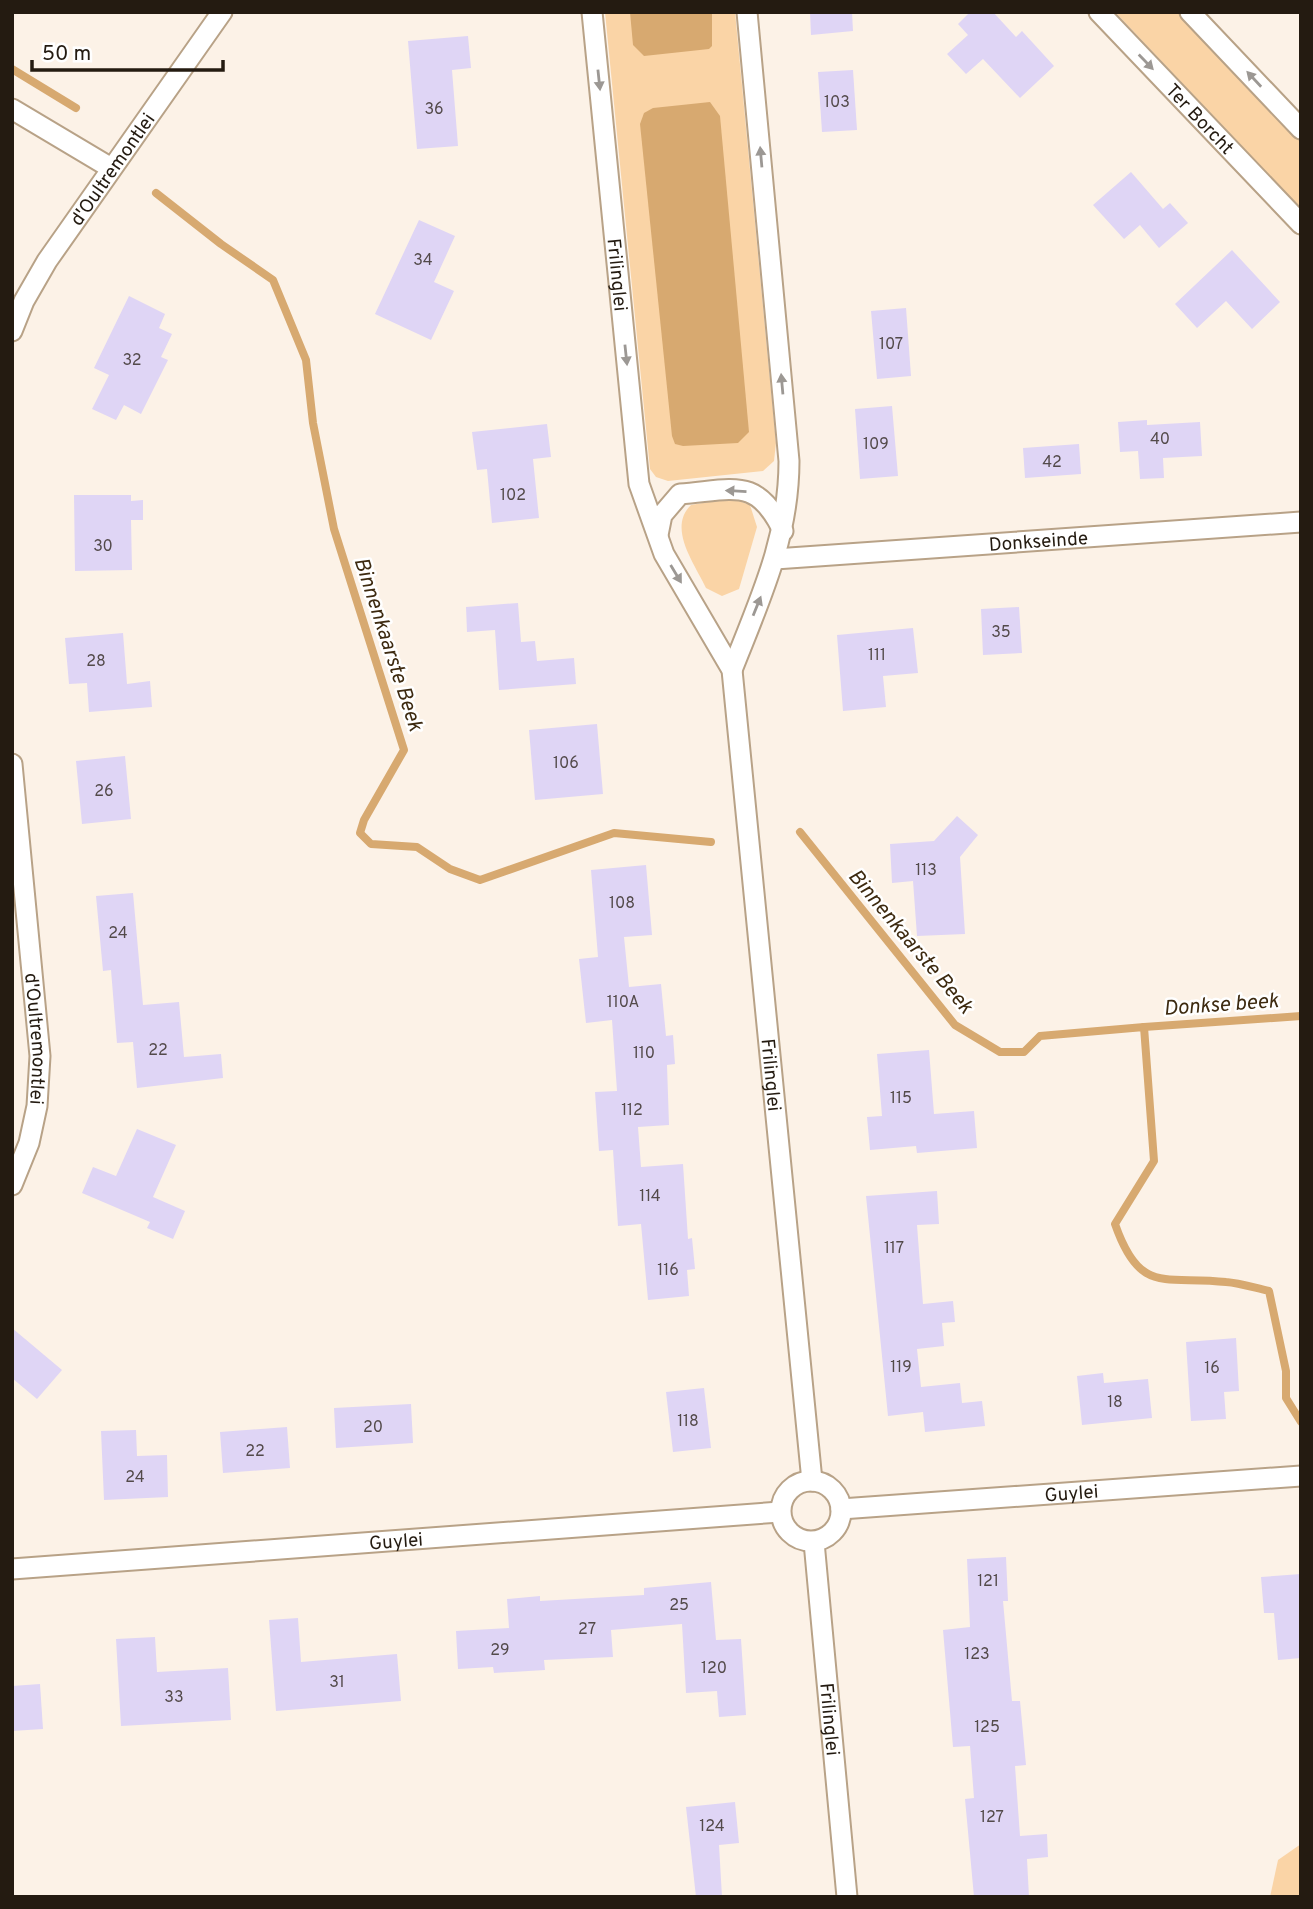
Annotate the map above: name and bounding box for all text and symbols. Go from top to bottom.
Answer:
scale bar [32,28,222,72]
text: 50 m [42,41,91,68]
one-way arrow [1138,53,1154,70]
one-way arrow [594,69,605,91]
one-way arrow [1246,71,1262,88]
street label: Ter Borcht [1160,79,1238,160]
house number: 103 [824,93,850,113]
house number: 36 [424,100,444,120]
street label: d'Oultremontlei [65,109,161,231]
one-way arrow [755,146,766,168]
street label: Frilinglei [601,237,632,312]
house number: 34 [413,251,433,271]
house number: 107 [879,335,903,355]
one-way arrow [621,345,632,367]
house number: 32 [122,351,142,371]
one-way arrow [776,373,787,395]
house number: 40 [1150,430,1170,450]
house number: 109 [863,435,889,455]
house number: 42 [1042,453,1062,473]
one-way arrow [725,485,747,496]
house number: 102 [500,486,526,506]
street label: Donkseinde [988,527,1089,558]
house number: 30 [93,537,113,557]
water label: Binnenkaarste Beek [347,554,429,735]
one-way arrow [670,565,683,584]
one-way arrow [752,596,763,617]
house number: 35 [991,623,1011,643]
house number: 111 [868,646,886,666]
house number: 28 [86,652,106,672]
house number: 106 [553,754,579,774]
house number: 26 [94,782,114,802]
house number: 113 [915,861,937,881]
water label: Binnenkaarste Beek [841,864,979,1020]
house number: 108 [609,894,635,914]
house number: 24 [108,924,128,944]
street label: d'Oultremontlei [18,972,50,1105]
water label: Donkse beek [1163,988,1280,1023]
house number: 110A [607,993,639,1013]
street label: Frilinglei [754,1038,785,1113]
house number: 22 [148,1041,168,1061]
house number: 110 [633,1044,655,1064]
house number: 115 [890,1089,912,1109]
house number: 112 [621,1101,643,1121]
house number: 114 [639,1187,661,1207]
house number: 117 [884,1239,904,1259]
house number: 116 [657,1261,679,1281]
house number: 119 [890,1358,912,1378]
house number: 16 [1204,1359,1220,1379]
house number: 18 [1107,1393,1123,1413]
house number: 118 [677,1412,699,1432]
house number: 20 [363,1418,383,1438]
house number: 22 [245,1442,265,1462]
house number: 24 [125,1468,145,1488]
street label: Guylei [1044,1481,1099,1508]
street label: Guylei [368,1529,424,1556]
house number: 121 [977,1572,999,1592]
house number: 25 [669,1596,689,1616]
house number: 27 [578,1620,596,1640]
house number: 29 [490,1641,510,1661]
house number: 123 [964,1645,990,1665]
house number: 120 [701,1659,727,1679]
house number: 31 [329,1673,345,1693]
street label: Frilinglei [813,1682,844,1757]
house number: 33 [164,1688,184,1708]
house number: 125 [974,1718,1000,1738]
house number: 127 [980,1808,1004,1828]
house number: 124 [699,1817,725,1837]

